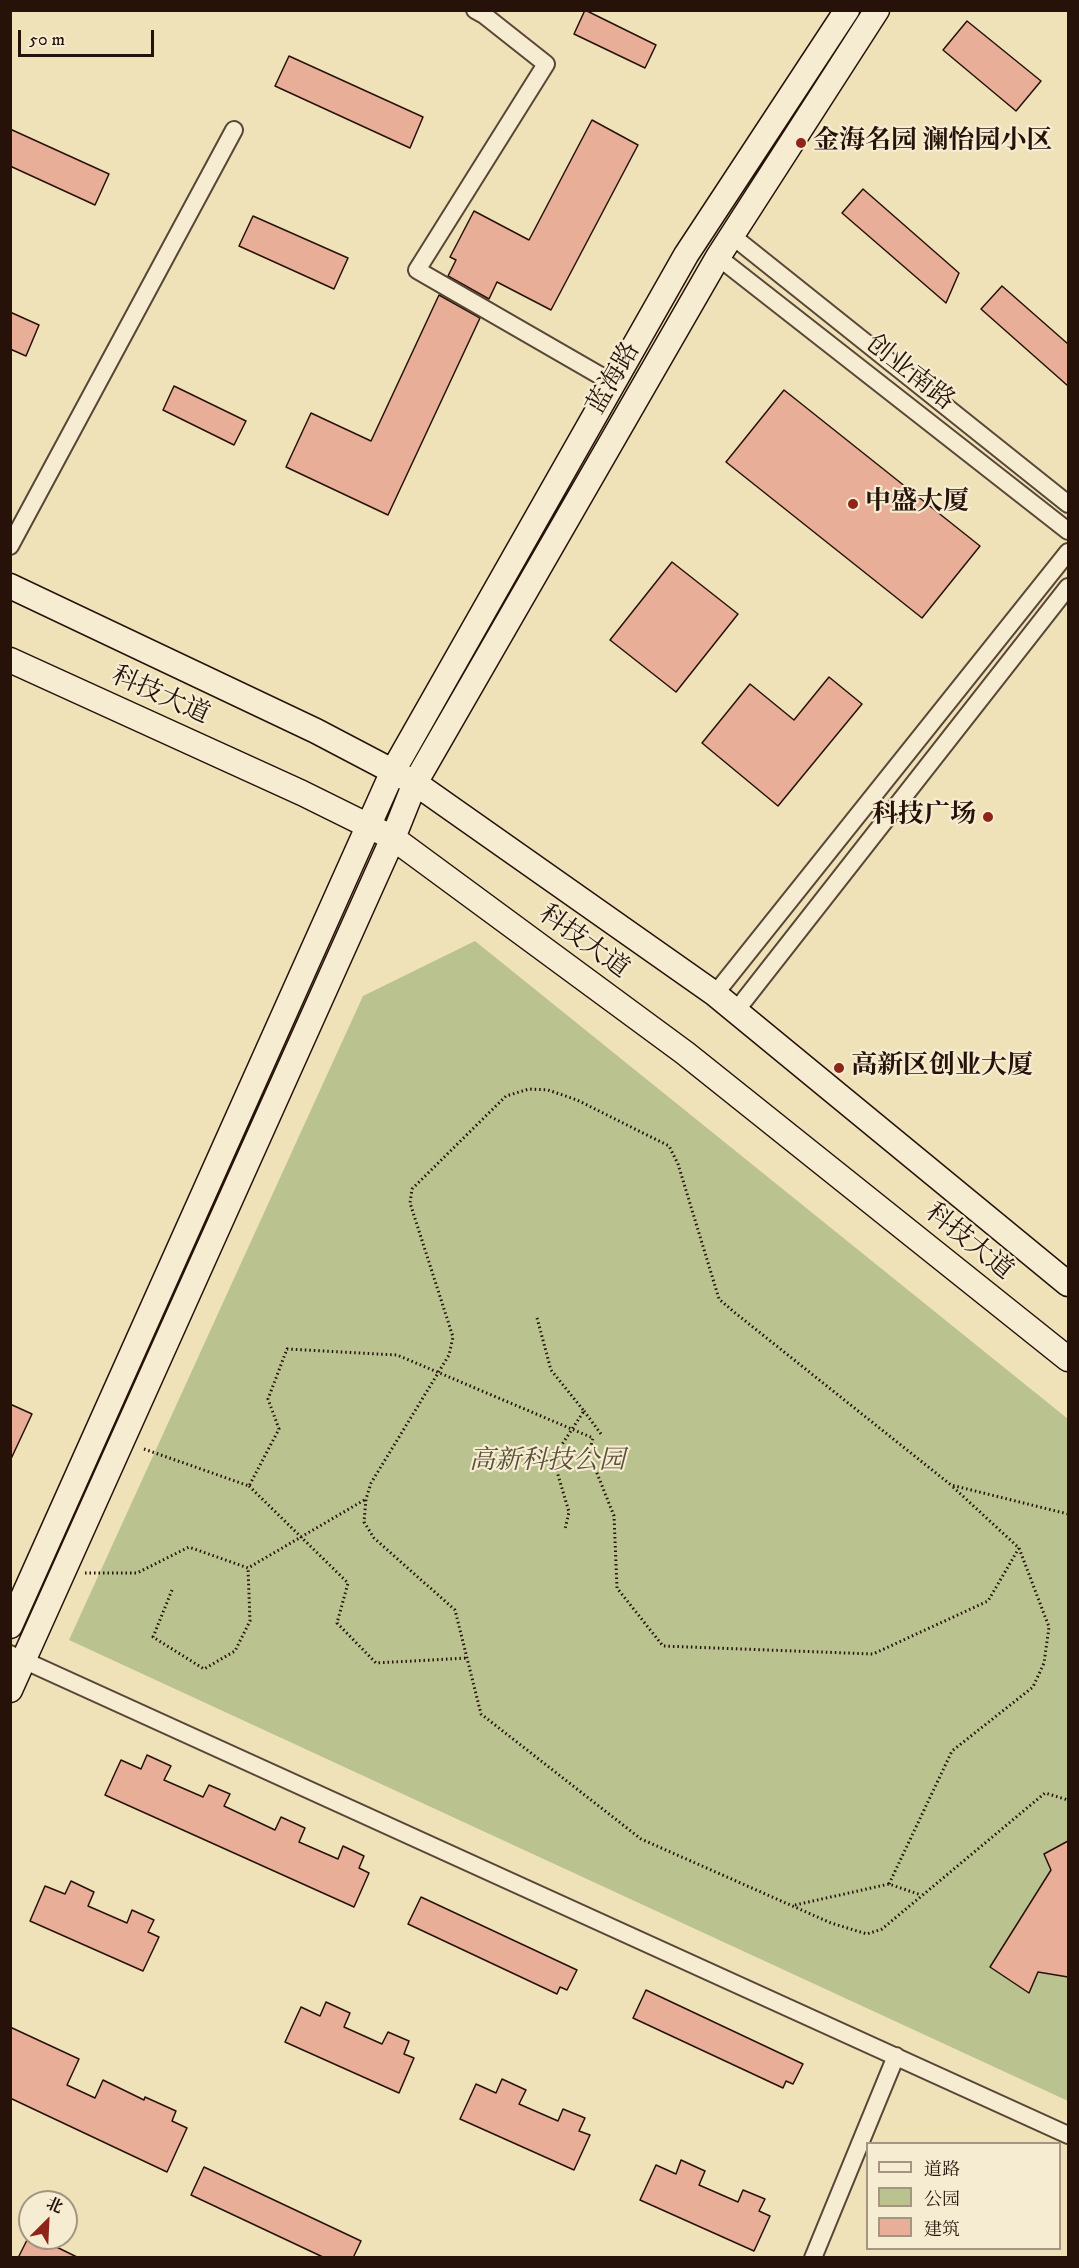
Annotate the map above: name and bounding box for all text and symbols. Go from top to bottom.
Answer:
scale bar [21,18,158,56]
text: 50 m [29,29,65,51]
place label: 金海名园 澜怡园小区 [813,127,1053,159]
marker: 金海名园 澜怡园小区 [794,136,808,150]
street label: 创业南路 [858,330,960,418]
street label: 蓝海路 [582,337,648,421]
place label: 中盛大厦 [865,488,969,520]
marker: 中盛大厦 [846,497,860,511]
street label: 科技大道 [106,662,214,732]
place label: 科技广场 [872,801,976,833]
marker: 科技广场 [981,810,995,824]
street label: 科技大道 [532,900,634,986]
place label: 高新区创业大厦 [851,1052,1033,1084]
marker: 高新区创业大厦 [832,1061,846,1075]
street label: 科技大道 [918,1198,1018,1288]
park label: 高新科技公园 [469,1447,625,1479]
legend [866,2142,1061,2250]
text: 道路 [924,2159,960,2181]
text: 公园 [924,2189,960,2211]
north arrow [18,2190,78,2250]
text: 北 [43,2193,66,2218]
text: 建筑 [924,2219,960,2241]

